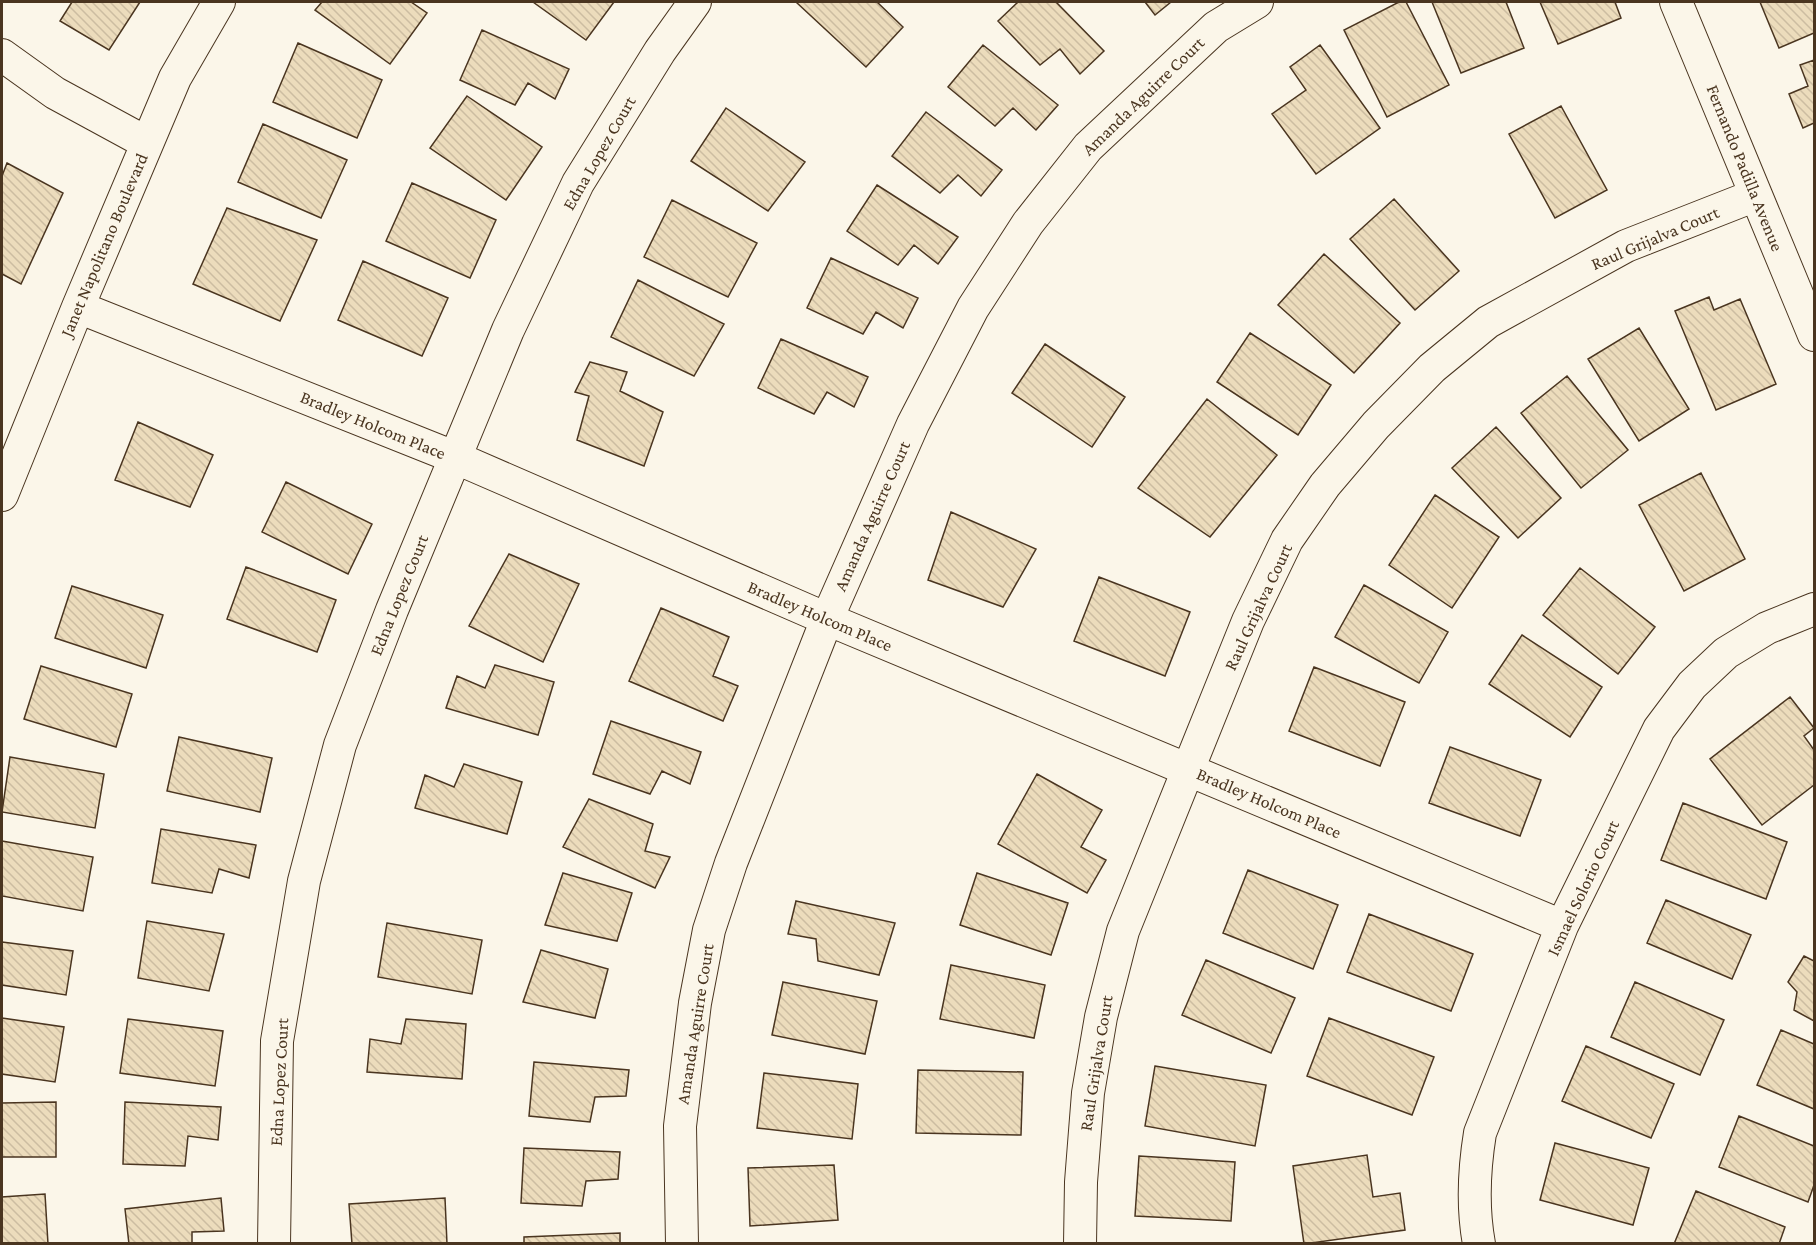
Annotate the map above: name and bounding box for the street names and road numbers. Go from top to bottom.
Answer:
street label: Amanda Aguirre Court [1078,32,1209,159]
street label: Fernando Padilla Avenue [1702,82,1788,254]
street label: Edna Lopez Court [558,92,640,214]
street label: Janet Napolitano Boulevard [55,150,152,342]
street label: Raul Grijalva Court [1588,202,1723,275]
street label: Bradley Holcom Place [297,387,449,463]
street label: Amanda Aguirre Court [830,437,915,594]
street label: Edna Lopez Court [366,531,433,658]
street label: Raul Grijalva Court [1220,540,1297,674]
street label: Bradley Holcom Place [745,577,895,656]
street label: Bradley Holcom Place [1194,764,1344,843]
street label: Ismael Solorio Court [1543,816,1624,959]
street label: Amanda Aguirre Court [672,941,718,1106]
street label: Raul Grijalva Court [1075,993,1118,1132]
street label: Edna Lopez Court [266,1016,292,1147]

